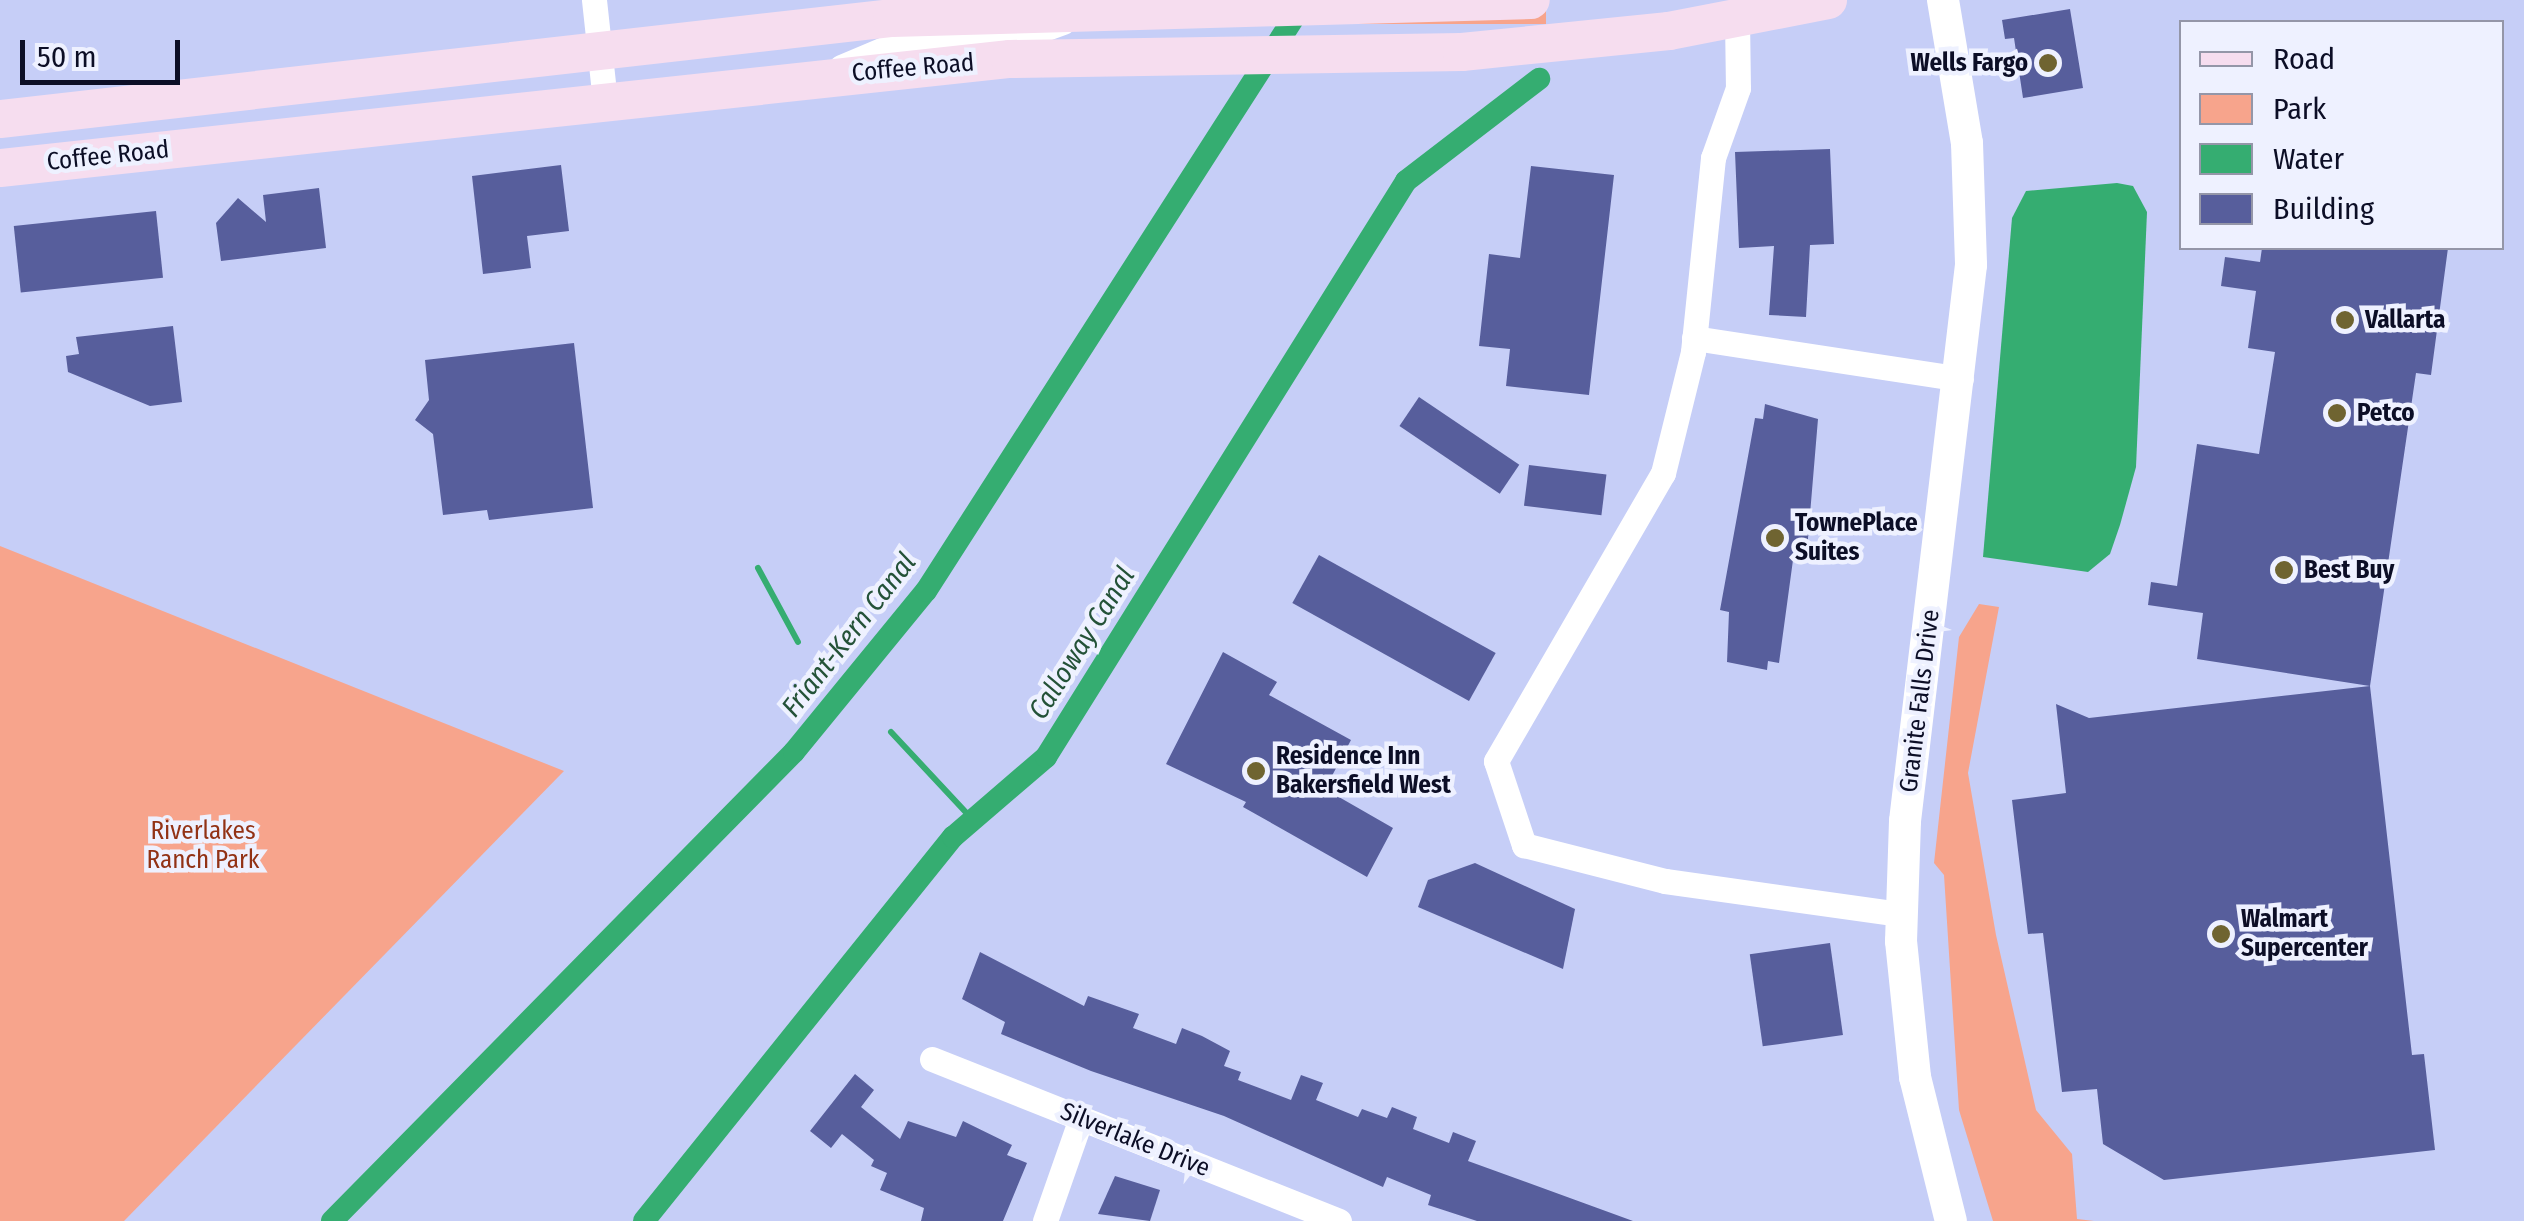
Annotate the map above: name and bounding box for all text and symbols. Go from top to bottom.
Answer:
scale bar [25,20,185,82]
legend [2179,20,2504,250]
text: 50 m [37,39,97,75]
text: Road [2273,41,2335,77]
street label: Coffee Road [851,48,975,88]
place label: Wells Fargo [1910,48,2028,78]
marker: Wells Fargo [2037,52,2059,74]
text: Park [2273,91,2326,127]
street label: Coffee Road [45,135,171,177]
text: Water [2273,141,2344,177]
text: Building [2273,191,2374,227]
place label: Vallarta [2365,305,2445,335]
marker: Vallarta [2334,309,2356,331]
place label: Petco [2357,398,2415,428]
marker: Petco [2326,402,2348,424]
place label: TownePlace Suites [1795,509,1918,568]
marker: TownePlace Suites [1764,527,1786,549]
water label: Friant-Kern Canal [775,546,923,724]
place label: Best Buy [2304,555,2394,585]
marker: Best Buy [2273,559,2295,581]
water label: Calloway Canal [1022,561,1142,725]
street label: Granite Falls Drive [1894,608,1946,794]
place label: Residence Inn Bakersfield West [1276,742,1451,801]
marker: Residence Inn Bakersfield West [1245,760,1267,782]
park label: Riverlakes Ranch Park [147,817,259,876]
place label: Walmart Supercenter [2241,905,2368,964]
marker: Walmart Supercenter [2210,923,2232,945]
street label: Silverlake Drive [1056,1096,1214,1184]

